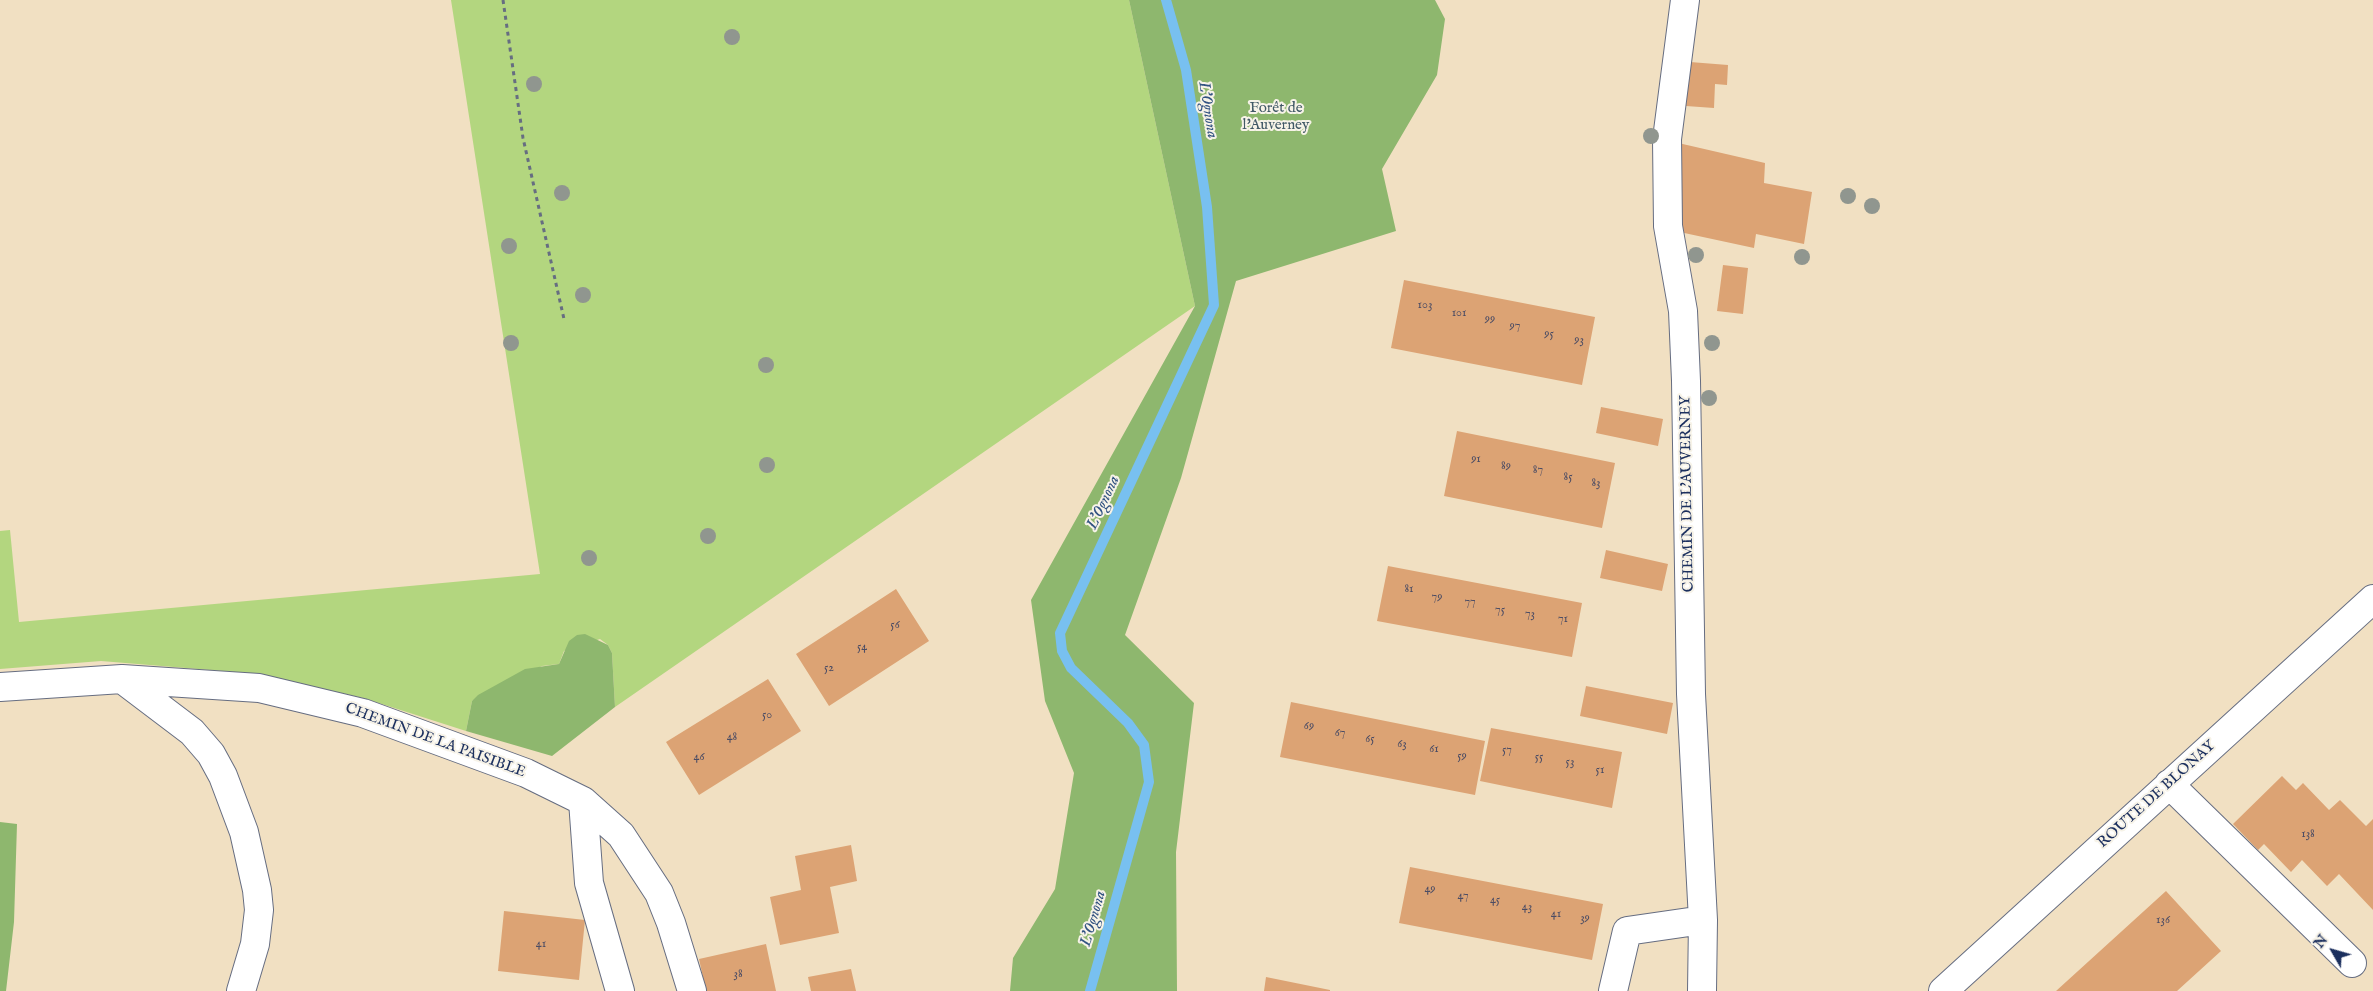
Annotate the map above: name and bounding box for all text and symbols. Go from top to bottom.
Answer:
water label: L'Ognona [1193,80,1221,140]
park label: Forêt de l'Auverney [1243,100,1309,135]
house number: 103 [1418,299,1432,313]
house number: 101 [1452,307,1466,321]
house number: 99 [1485,313,1495,327]
house number: 97 [1510,320,1520,334]
house number: 95 [1544,328,1554,342]
house number: 93 [1574,334,1584,348]
street label: CHEMIN DE L'AUVERNEY [1677,395,1699,593]
house number: 91 [1471,453,1481,467]
house number: 89 [1501,460,1511,474]
house number: 87 [1533,464,1543,478]
house number: 85 [1563,471,1573,485]
water label: L'Ognona [1083,473,1125,533]
house number: 83 [1591,477,1601,491]
house number: 81 [1404,583,1414,597]
house number: 79 [1432,591,1442,605]
house number: 77 [1464,596,1476,610]
house number: 75 [1495,604,1505,618]
house number: 73 [1525,608,1535,622]
house number: 71 [1558,613,1568,627]
house number: 56 [890,619,900,633]
house number: 54 [857,641,867,655]
house number: 52 [824,662,834,676]
street label: CHEMIN DE LA PAISIBLE [342,700,528,782]
house number: 50 [762,709,772,723]
house number: 69 [1304,720,1314,734]
house number: 67 [1335,727,1345,741]
house number: 48 [727,731,737,745]
house number: 65 [1365,733,1375,747]
street label: ROUTE DE BLONAY [2095,737,2219,853]
house number: 63 [1397,738,1407,752]
house number: 61 [1429,743,1439,757]
house number: 57 [1502,744,1512,758]
house number: 59 [1457,750,1467,764]
house number: 46 [694,751,704,765]
house number: 55 [1535,751,1543,765]
house number: 53 [1566,756,1574,770]
house number: 51 [1596,764,1604,778]
house number: 138 [2301,828,2315,842]
house number: 49 [1424,883,1436,897]
water label: L'Ognona [1077,889,1111,949]
house number: 47 [1457,890,1469,904]
house number: 45 [1490,894,1500,908]
house number: 43 [1522,901,1532,915]
house number: 41 [1551,908,1561,922]
house number: 39 [1580,912,1590,926]
house number: 136 [2156,914,2170,928]
north arrow [2308,926,2358,976]
text: N [2310,931,2332,952]
house number: 41 [536,938,546,952]
house number: 38 [733,968,743,982]

